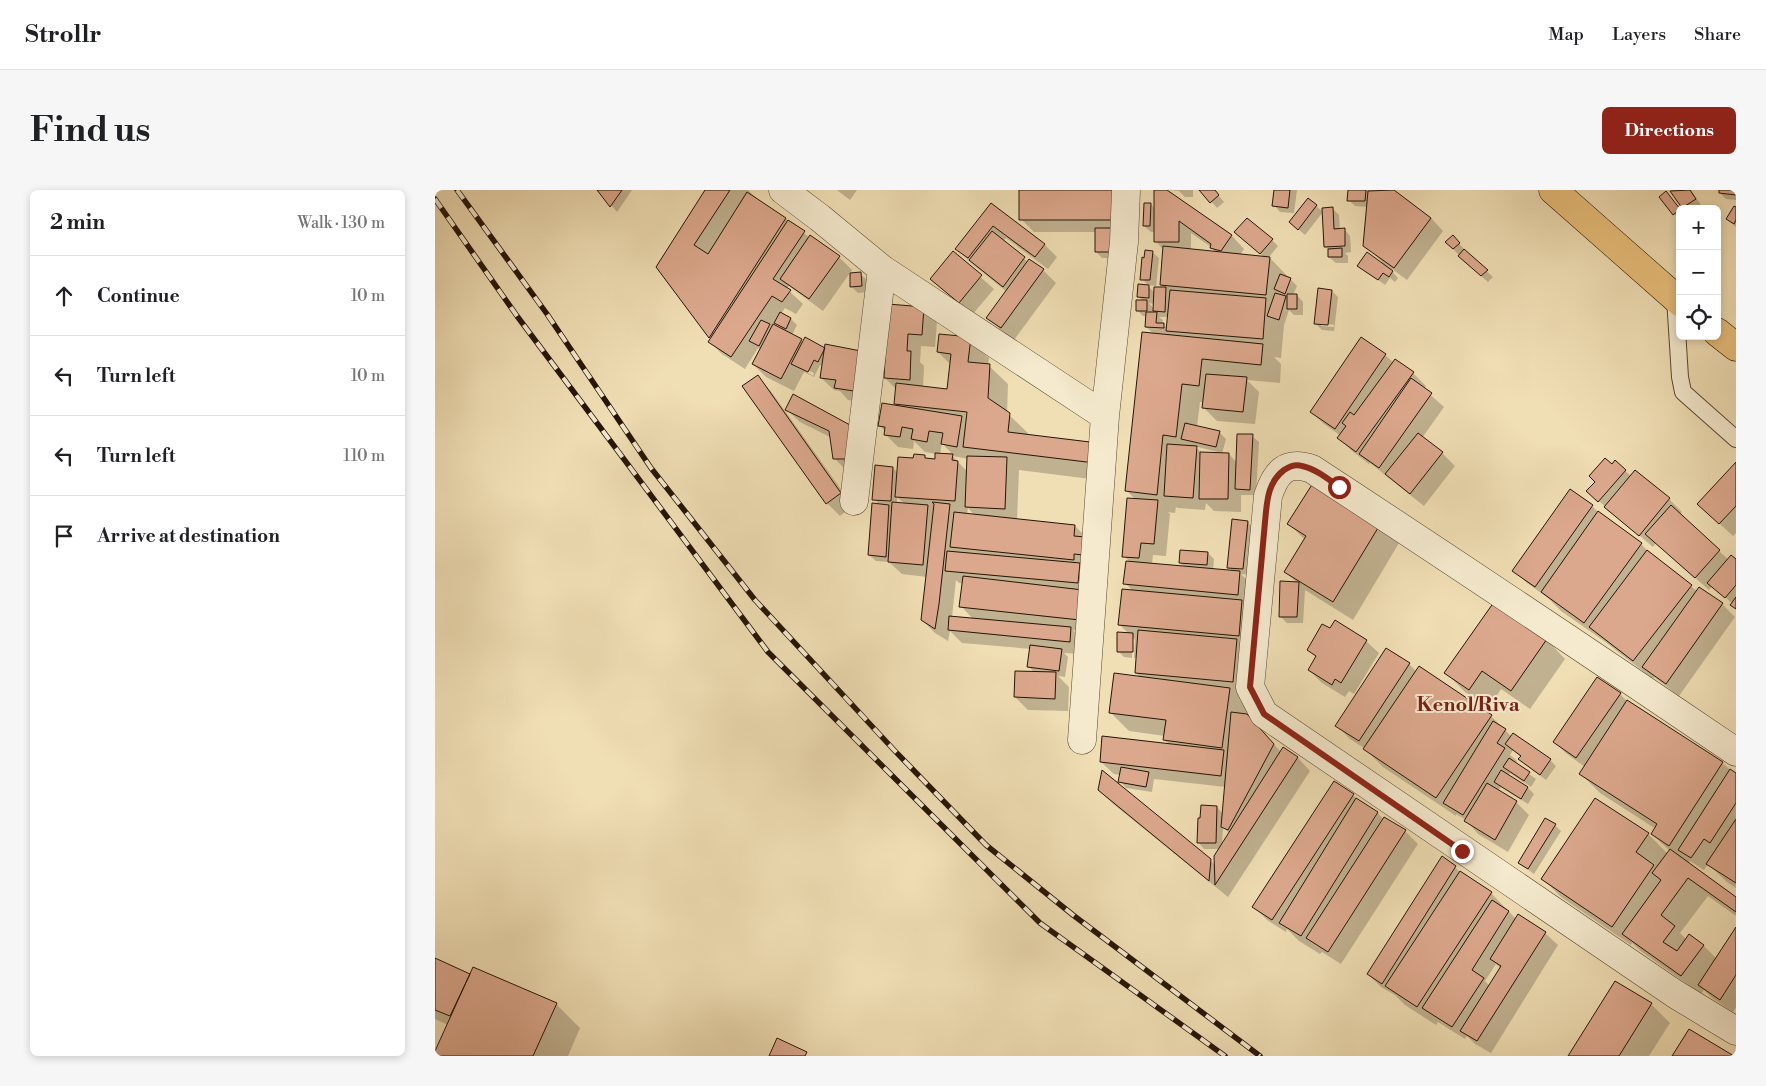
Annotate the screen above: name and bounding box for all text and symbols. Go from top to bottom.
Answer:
text: Strollr [25,20,101,50]
text: Map [1549,23,1584,46]
text: Layers [1612,23,1666,46]
text: Share [1694,23,1741,46]
button: Directions [1602,107,1736,154]
text: Find us [30,109,150,152]
map controls [1676,205,1721,340]
button: + [1676,205,1721,250]
text: 2 min [50,210,105,236]
text: Walk · 130 m [297,213,385,233]
button: − [1676,250,1721,295]
icon: ahead [50,282,78,310]
text: Continue [97,284,180,308]
text: 10 m [351,286,385,306]
button: locate [1676,295,1721,340]
icon: left [50,362,78,390]
text: Turn left [97,364,176,388]
text: 10 m [351,366,385,386]
icon: left [50,442,78,470]
text: Turn left [97,444,176,468]
text: 110 m [343,446,385,466]
route start [1328,476,1351,499]
icon: arrive [50,522,78,550]
text: Arrive at destination [97,524,280,548]
district label: Kenol/Riva [1417,693,1520,718]
route end [1451,840,1474,863]

